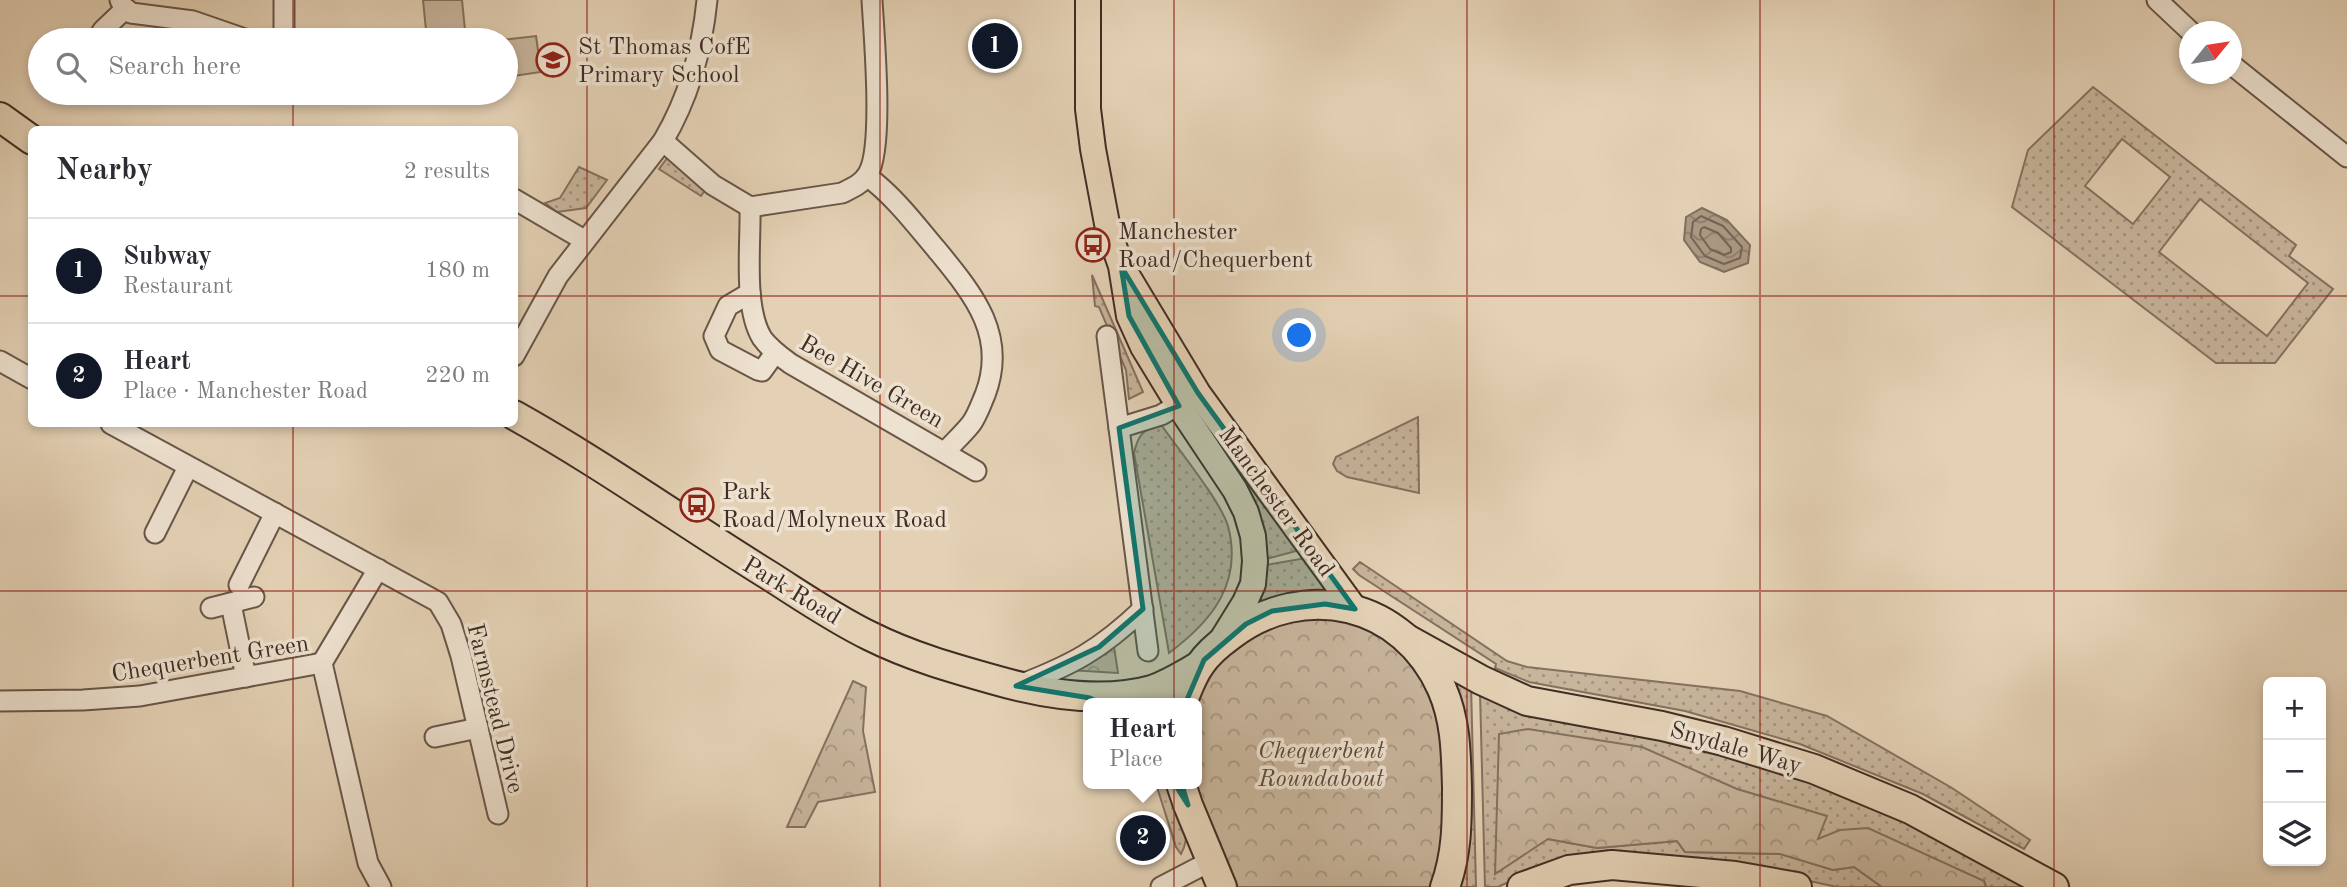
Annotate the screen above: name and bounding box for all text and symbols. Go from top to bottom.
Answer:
pin: 1 [972,20,1018,72]
north arrow [2179,21,2242,84]
search box [28,28,518,105]
place label: St Thomas CofE Primary School [578,36,751,88]
school or university icon: St Thomas CofE Primary School [534,41,572,79]
icon: search [52,48,90,86]
text: Search here [108,54,241,80]
text: Nearby [56,156,153,186]
text: 2 results [404,160,490,183]
place label: Manchester Road/Chequerbent [1118,221,1313,273]
bus stop icon: Manchester Road/Chequerbent [1074,226,1112,264]
text: Subway [123,244,212,270]
text: 1 [72,259,86,282]
text: 180 m [425,259,490,282]
text: Restaurant [123,275,233,298]
your location [1282,318,1316,352]
street label: Bee Hive Green [795,332,947,434]
text: Heart [123,349,191,375]
text: 2 [72,364,86,387]
text: 220 m [425,364,490,387]
text: Place · Manchester Road [123,380,368,403]
street label: Manchester Road [1213,423,1338,582]
place label: Park Road/Molyneux Road [722,481,947,533]
bus stop icon: Park Road/Molyneux Road [678,486,716,524]
street label: Park Road [738,553,844,630]
street label: Farmstead Drive [461,621,527,796]
street label: Chequerbent Green [110,633,311,687]
map controls [2263,677,2326,866]
button: + [2263,677,2326,740]
popup [1083,698,1202,789]
text: Heart [1109,717,1176,743]
street label: Snydale Way [1667,719,1804,779]
park label: Chequerbent Roundabout [1257,740,1385,792]
button: − [2263,740,2326,803]
text: Place [1109,748,1163,771]
button: layers [2263,803,2326,866]
pin: 2 [1120,812,1166,864]

